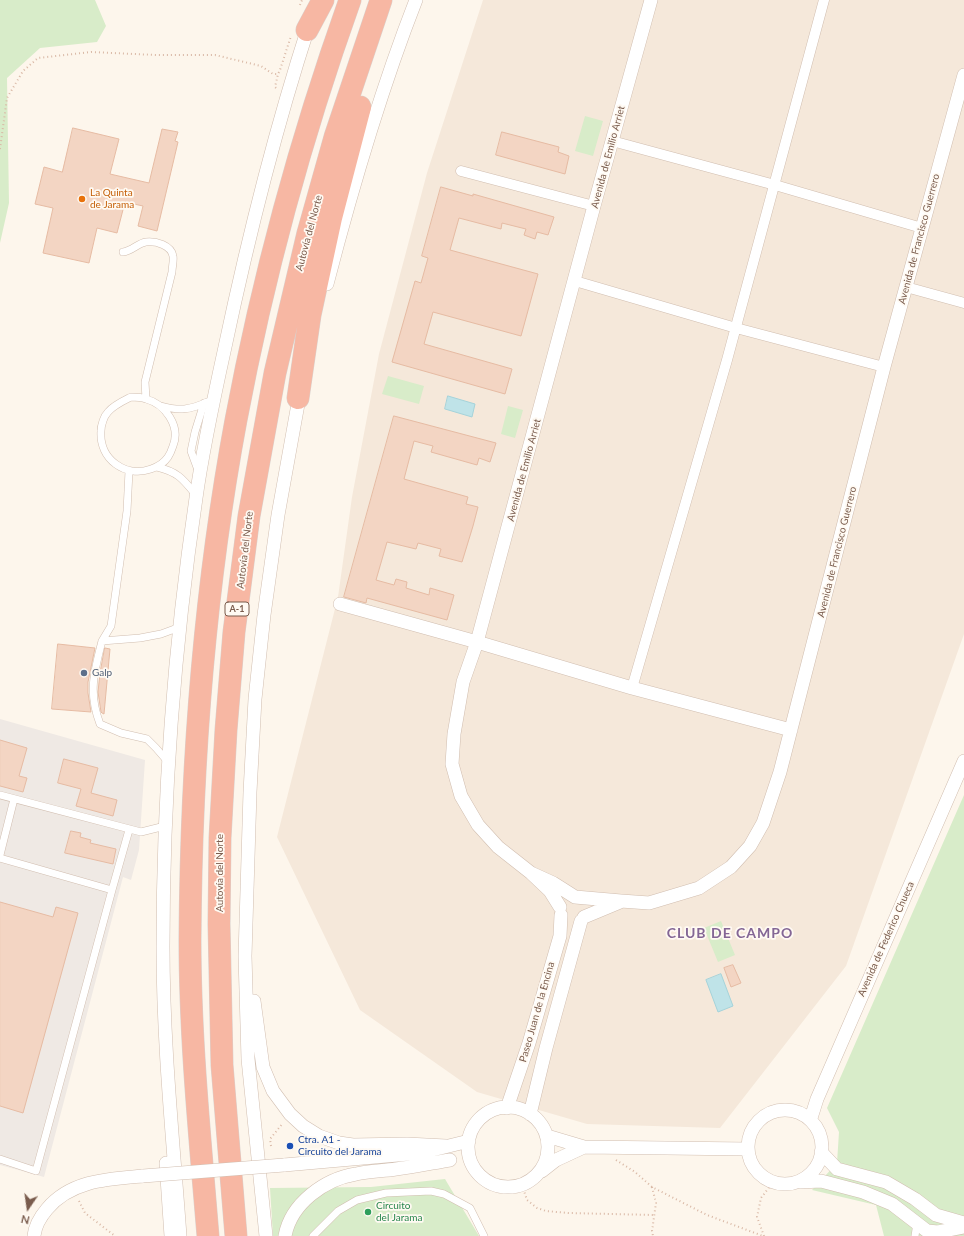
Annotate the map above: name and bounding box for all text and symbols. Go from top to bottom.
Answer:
street label: Avenida de Emilio Arriet [589,104,627,210]
street label: Avenida de Francisco Guerrero [896,172,942,306]
place label: La Quinta de Jarama [90,187,134,210]
marker: La Quinta de Jarama [77,194,87,204]
street label: Autovía del Norte [293,194,325,272]
street label: Avenida de Emilio Arriet [505,417,543,523]
street label: Avenida de Francisco Guerrero [815,485,859,619]
street label: Autovía del Norte [234,511,256,589]
road number: A-1 [225,602,249,616]
place label: Galp [92,667,112,679]
marker: Galp [79,668,89,678]
street label: Autovía del Norte [214,834,226,912]
street label: Avenida de Federico Chueca [855,880,917,998]
district label: CLUB DE CAMPO [667,925,793,941]
street label: Paseo Juan de la Encina [517,961,557,1063]
place label: Ctra. A1 - Circuito del Jarama [298,1134,382,1158]
marker: Ctra. A1 - Circuito del Jarama [285,1141,295,1151]
north arrow [8,1188,48,1228]
place label: Circuito del Jarama [376,1200,423,1224]
marker: Circuito del Jarama [363,1207,373,1217]
text: N [20,1213,31,1227]

